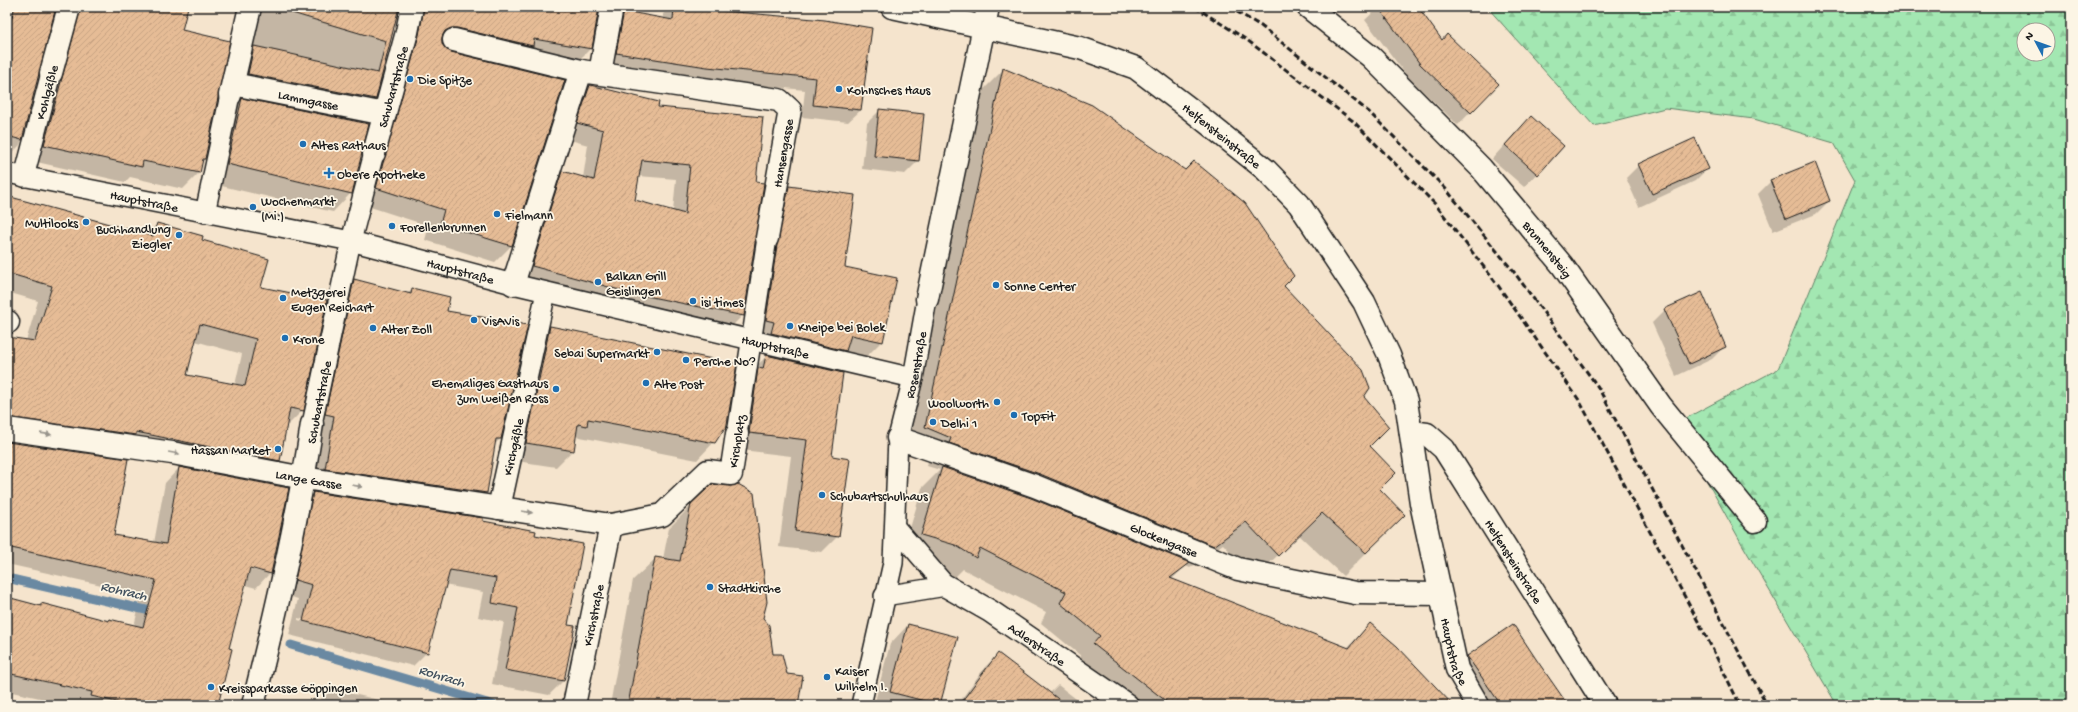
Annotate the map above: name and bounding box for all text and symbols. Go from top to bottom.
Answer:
north arrow [2016,22,2056,62]
text: N [2023,30,2037,43]
street label: Schubartstraße [376,44,413,130]
street label: Kohlgäßle [34,63,63,122]
marker: Die Spitze [405,74,415,84]
place label: Die Spitze [417,74,472,89]
marker: Kohnsches Haus [834,84,844,94]
place label: Kohnsches Haus [847,84,932,99]
street label: Lammgasse [276,88,340,115]
street label: Helfensteinstraße [1179,101,1263,173]
street label: Hansengasse [771,118,798,189]
marker: Altes Rathaus [298,139,308,149]
place label: Altes Rathaus [311,139,387,154]
marker: Obere Apotheke [324,168,334,178]
place label: Obere Apotheke [337,168,425,183]
street label: Hauptstraße [109,189,179,217]
place label: Wochenmarkt (Mi.) [261,195,337,225]
marker: Wochenmarkt (Mi.) [248,202,258,212]
marker: Fielmann [492,209,502,219]
place label: Fielmann [504,209,554,224]
place label: Multilooks [25,217,79,232]
marker: Multilooks [81,217,91,227]
street label: Brunnensteig [1518,218,1574,282]
marker: Forellenbrunnen [387,221,397,231]
place label: Forellenbrunnen [399,221,487,236]
place label: Buchhandlung Ziegler [95,223,172,253]
marker: Buchhandlung Ziegler [174,230,184,240]
street label: Hauptstraße [425,256,495,289]
place label: Balkan Grill Geislingen [605,270,666,300]
marker: Balkan Grill Geislingen [593,277,603,287]
marker: Sonne Center [991,280,1001,290]
place label: Sonne Center [1004,280,1077,295]
place label: Metzgerei Eugen Reichart [291,286,375,316]
marker: Metzgerei Eugen Reichart [278,293,288,303]
marker: isi times [688,296,698,306]
place label: isi times [701,296,745,311]
marker: VisAVis [469,315,479,325]
place label: VisAVis [481,315,521,330]
marker: Kneipe bei Bolek [785,321,795,331]
place label: Kneipe bei Bolek [798,321,886,336]
marker: Alter Zoll [368,323,378,333]
place label: Alter Zoll [381,323,432,338]
street label: Rosenstraße [903,330,931,400]
marker: Krone [280,333,290,343]
place label: Krone [293,333,325,348]
street label: Hauptstraße [740,333,811,363]
place label: Sebai Supermarkt [554,347,651,362]
marker: Sebai Supermarkt [652,347,662,357]
marker: Perche No? [681,355,691,365]
place label: Perche No? [693,355,756,370]
street label: Schubartstraße [305,360,336,445]
place label: Ehemaliges Gasthaus zum weißen Ross [432,377,549,407]
marker: Alte Post [641,378,651,388]
place label: Alte Post [654,378,705,393]
marker: Ehemaliges Gasthaus zum weißen Ross [551,384,561,394]
place label: Woolworth [928,397,989,412]
marker: Woolworth [992,397,1002,407]
marker: TopFit [1009,410,1019,420]
place label: TopFit [1021,410,1057,425]
street label: Kirchplatz [727,413,750,469]
street label: Kirchgäßle [501,417,528,477]
marker: Delhi 1 [928,417,938,427]
place label: Delhi 1 [940,417,977,432]
one-way arrow [40,431,52,437]
place label: Hassan Market [191,444,272,459]
marker: Hassan Market [273,444,283,454]
one-way arrow [168,451,180,457]
street label: Lange Gasse [274,468,343,494]
one-way arrow [351,483,363,489]
marker: Schubartschulhaus [817,490,827,500]
place label: Schubartschulhaus [830,490,929,505]
one-way arrow [521,509,533,515]
street label: Helfensteinstraße [1480,517,1544,607]
street label: Glockengasse [1127,521,1200,562]
water label: Rohrach [99,579,149,606]
marker: Stadtkirche [705,582,715,592]
place label: Stadtkirche [718,582,781,597]
street label: Kirchstraße [581,583,609,648]
street label: Hauptstraße [1436,617,1470,689]
street label: Adlerstraße [1004,621,1068,671]
water label: Rohrach [416,662,467,693]
place label: Kaiser Wilhelm I. [835,665,888,695]
marker: Kaiser Wilhelm I. [822,672,832,682]
marker: Kreissparkasse Göppingen [206,682,216,692]
place label: Kreissparkasse Göppingen [219,682,358,697]

